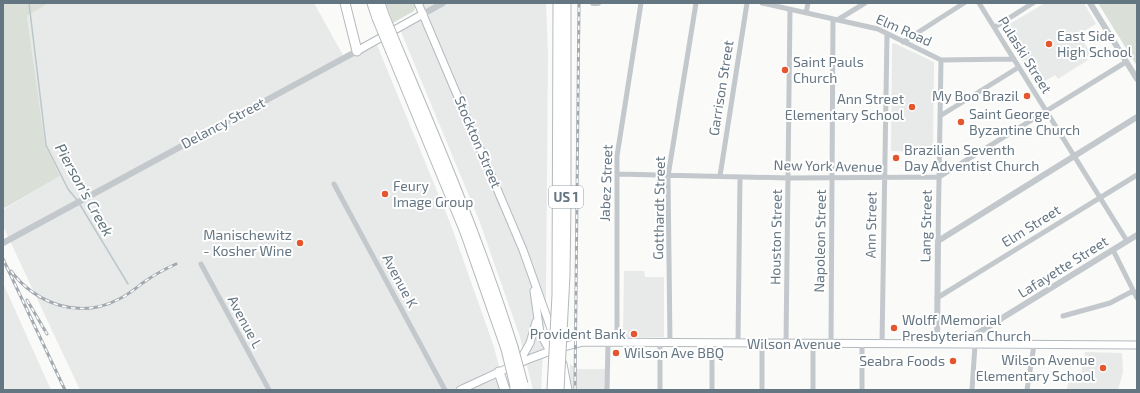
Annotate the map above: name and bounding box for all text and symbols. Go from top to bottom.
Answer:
street label: Elm Road [874,10,935,49]
street label: Pulaski Street [995,13,1056,96]
place label: East Side High School [1057,27,1133,60]
street label: Garrison Street [705,39,736,137]
marker: East Side High School [1044,39,1054,49]
place label: Saint Pauls Church [793,53,864,86]
marker: Saint Pauls Church [780,65,790,75]
place label: My Boo Brazil [932,87,1020,104]
place label: Ann Street Elementary School [785,90,905,123]
marker: My Boo Brazil [1022,91,1032,101]
street label: Delancy Street [178,93,268,152]
street label: Stockton Street [451,93,506,190]
marker: Ann Street Elementary School [907,102,917,112]
place label: Saint George Byzantine Church [969,105,1080,138]
marker: Saint George Byzantine Church [956,117,966,127]
water label: Pierson's Creek [52,140,118,239]
place label: Brazilian Seventh Day Adventist Church [904,141,1039,174]
street label: Jabez Street [596,144,615,222]
marker: Brazilian Seventh Day Adventist Church [891,153,901,163]
street label: Gotthardt Street [649,156,668,260]
street label: New York Avenue [774,156,882,175]
place label: Feury Image Group [393,177,473,210]
road number: US 1 [549,186,583,208]
marker: Feury Image Group [380,189,390,199]
street label: Houston Street [766,189,785,285]
street label: Napoleon Street [810,189,829,293]
street label: Lang Street [916,189,935,263]
street label: Ann Street [861,191,880,259]
street label: Elm Street [998,201,1063,250]
place label: Manischewitz - Kosher Wine [203,226,292,259]
street label: Lafayette Street [1015,232,1111,301]
marker: Manischewitz - Kosher Wine [295,238,305,248]
street label: Avenue K [379,251,422,311]
street label: Avenue L [225,293,266,351]
place label: Wolff Memorial Presbyterian Church [902,311,1031,344]
marker: Wolff Memorial Presbyterian Church [889,323,899,333]
place label: Provident Bank [530,325,626,342]
marker: Provident Bank [629,329,639,339]
street label: Wilson Avenue [747,335,841,352]
place label: Wilson Ave BBQ [624,344,724,361]
marker: Wilson Ave BBQ [611,348,621,358]
place label: Wilson Avenue Elementary School [976,351,1096,384]
place label: Seabra Foods [859,352,945,369]
marker: Seabra Foods [948,356,958,366]
marker: Wilson Avenue Elementary School [1098,363,1108,373]

